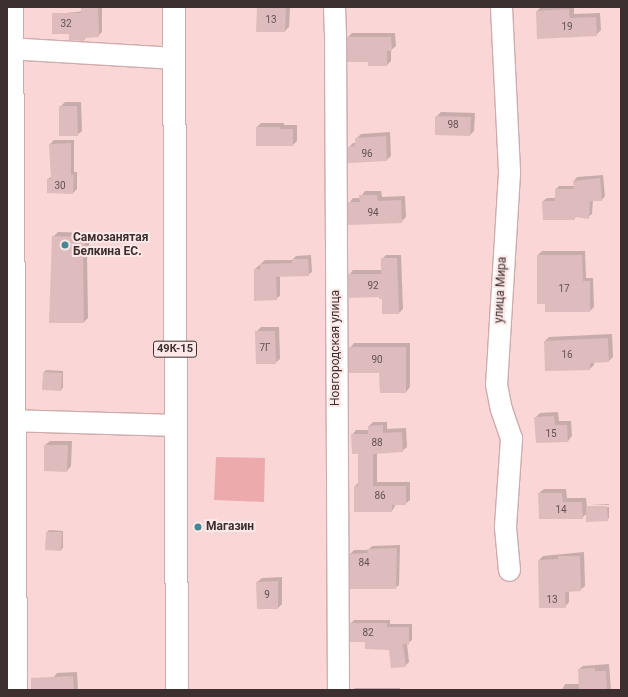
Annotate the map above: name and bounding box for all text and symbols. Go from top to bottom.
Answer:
house number: 13 [265,14,277,26]
house number: 32 [60,18,72,30]
house number: 19 [561,21,573,33]
house number: 98 [447,119,459,131]
house number: 96 [361,148,373,160]
house number: 30 [54,180,66,192]
house number: 94 [367,207,379,219]
place label: Самозанятая Белкина ЕС. [73,231,148,259]
marker: Самозанятая Белкина ЕС. [60,240,70,250]
street label: улица Мира [492,256,510,324]
house number: 92 [367,280,379,292]
house number: 17 [558,283,570,295]
street label: Новгородская улица [329,290,343,406]
road number: 49К-15 [153,340,197,358]
house number: 7Г [259,342,271,354]
house number: 16 [561,349,573,361]
house number: 90 [371,354,383,366]
house number: 15 [545,428,557,440]
house number: 88 [371,437,383,449]
house number: 86 [374,490,386,502]
house number: 14 [555,504,567,516]
place label: Магазин [206,520,254,534]
marker: Магазин [193,522,203,532]
house number: 84 [358,557,370,569]
house number: 9 [264,589,270,601]
house number: 13 [546,594,558,606]
house number: 82 [362,627,374,639]

